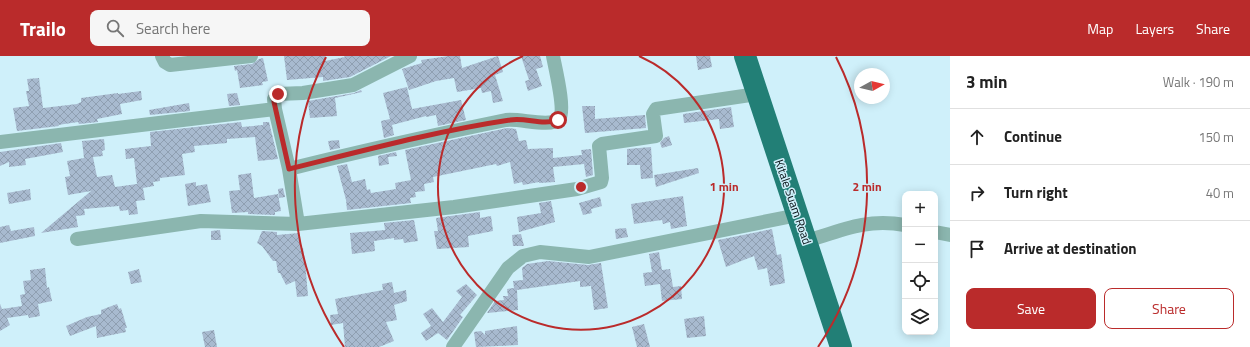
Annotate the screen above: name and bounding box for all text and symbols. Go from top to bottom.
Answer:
search box [90,10,370,46]
text: Trailo [20,14,66,43]
icon: search [104,17,126,39]
text: Search here [136,17,210,40]
text: Map [1087,18,1113,39]
text: Layers [1135,18,1174,39]
text: Share [1196,18,1230,39]
north arrow [854,68,890,104]
text: 3 min [966,69,1007,95]
text: Walk · 190 m [1163,72,1234,92]
route end [269,85,287,103]
route start [549,111,567,129]
text: Continue [1004,125,1062,148]
icon: ahead [966,126,988,148]
text: 150 m [1198,127,1234,147]
street label: Kitale Suam Road [770,157,817,247]
text: 1 min [709,177,739,196]
text: 2 min [852,177,882,196]
centre of rings [574,180,588,194]
text: Turn right [1004,181,1068,204]
icon: right [966,182,988,204]
text: 40 m [1206,183,1234,203]
map controls [902,191,938,335]
button: + [902,191,938,227]
button: − [902,227,938,263]
text: Arrive at destination [1004,237,1137,260]
icon: arrive [966,238,988,260]
button: locate [902,263,938,299]
button: Save [966,288,1096,329]
button: Share [1104,288,1234,329]
button: layers [902,299,938,335]

